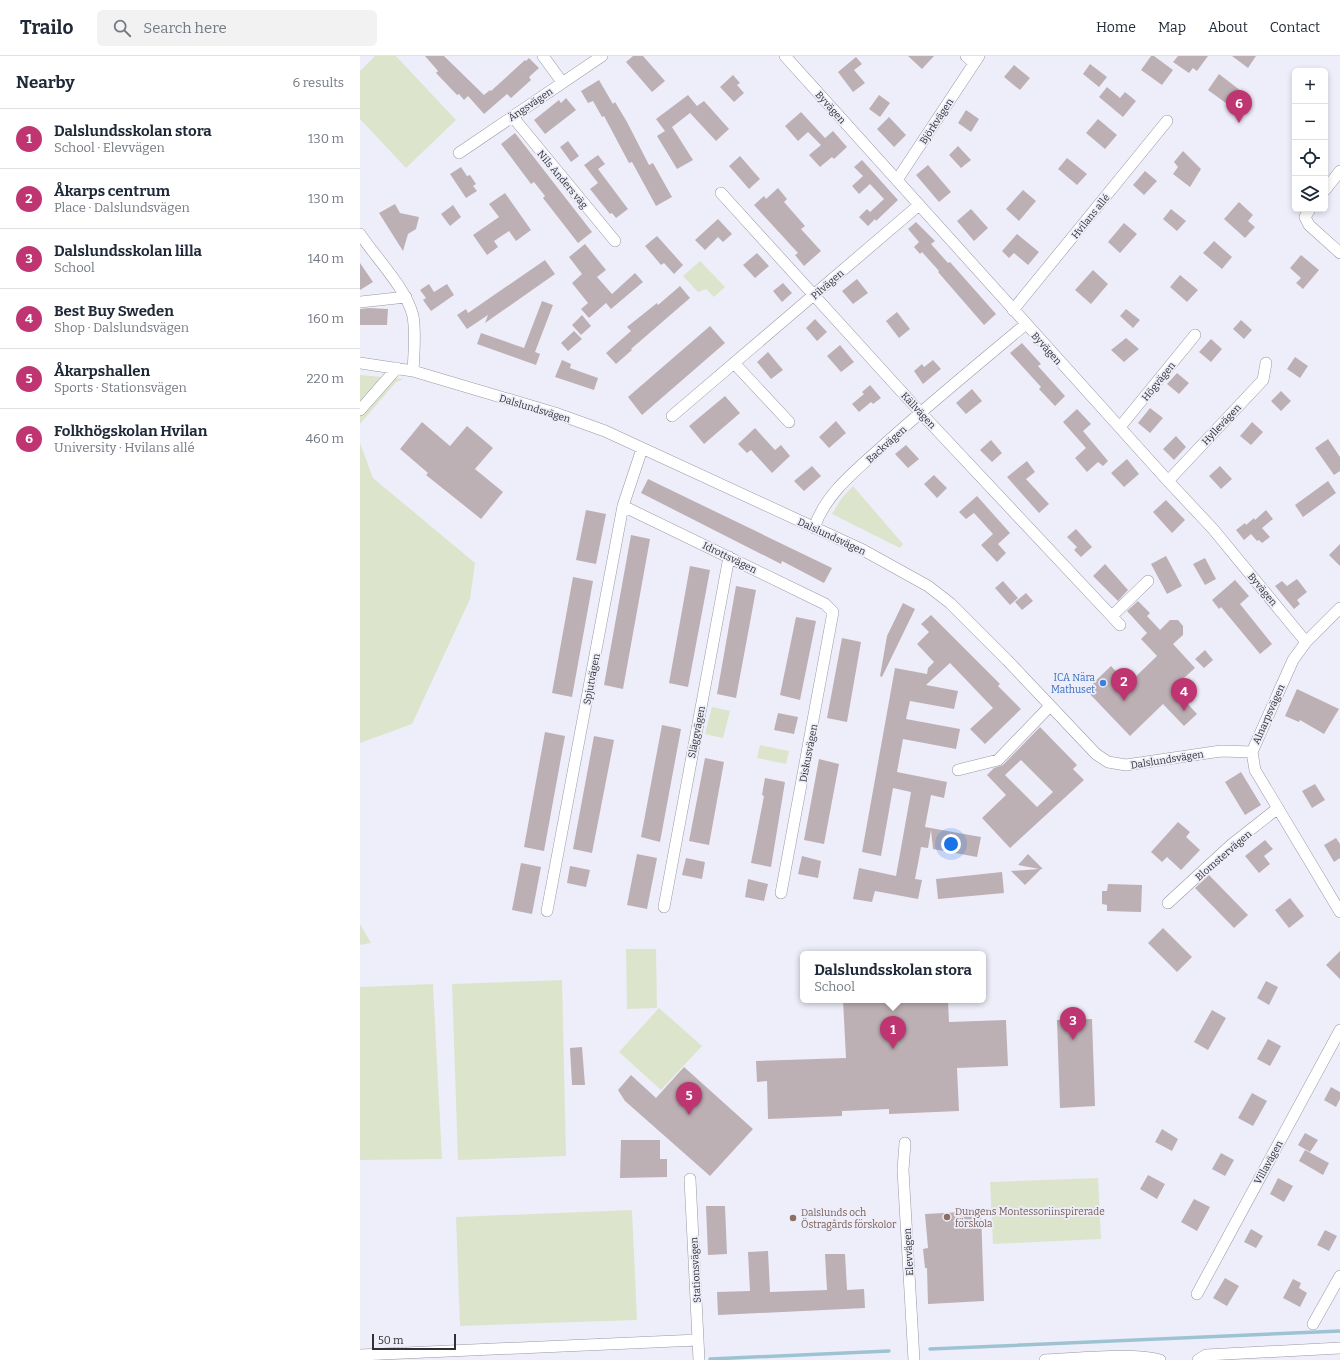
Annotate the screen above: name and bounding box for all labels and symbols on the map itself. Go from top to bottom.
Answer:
street label: Ängsvägen [505,84,556,124]
street label: Byvägen [813,89,848,127]
pin: 6 [1226,90,1252,123]
street label: Björkvägen [918,96,956,147]
street label: Nils Anders väg [534,148,590,212]
street label: Hvilans allé [1069,192,1112,241]
street label: Pilvägen [809,267,847,302]
street label: Byvägen [1029,330,1064,368]
street label: Högvägen [1139,359,1179,404]
street label: Källvägen [898,390,939,432]
street label: Dalslundsvägen [498,392,572,426]
street label: Hyllevägen [1200,401,1244,448]
street label: Backvägen [864,423,910,466]
street label: Dalslundsvägen [796,516,868,558]
street label: Idrottsvägen [701,540,759,576]
street label: Byvägen [1245,571,1280,609]
street label: Spjutvägen [581,652,603,706]
pin: 2 [1111,668,1137,701]
place label: ICA Nära Mathuset [1051,672,1096,696]
marker: ICA Nära Mathuset [1098,678,1108,688]
pin: 4 [1171,678,1197,711]
street label: Alnarpsvägen [1250,682,1288,746]
street label: Släggvägen [686,704,708,759]
street label: Diskusvägen [797,722,821,783]
street label: Dalslundsvägen [1130,748,1205,772]
street label: Blomstervägen [1193,828,1255,883]
your location [941,834,961,854]
pin: 3 [1060,1007,1086,1040]
pin: 1 [880,1016,906,1049]
pin: 5 [676,1082,702,1115]
street label: Villavägen [1252,1138,1286,1186]
place label: Dungens Montessoriinspirerade förskola [955,1206,1105,1230]
place label: Dalslunds och Östragårds förskolor [801,1207,897,1231]
marker: Dungens Montessoriinspirerade förskola [942,1212,952,1222]
marker: Dalslunds och Östragårds förskolor [788,1213,798,1223]
street label: Elevvägen [902,1227,916,1276]
street label: Stationsvägen [688,1236,704,1303]
scale bar [372,1332,456,1351]

